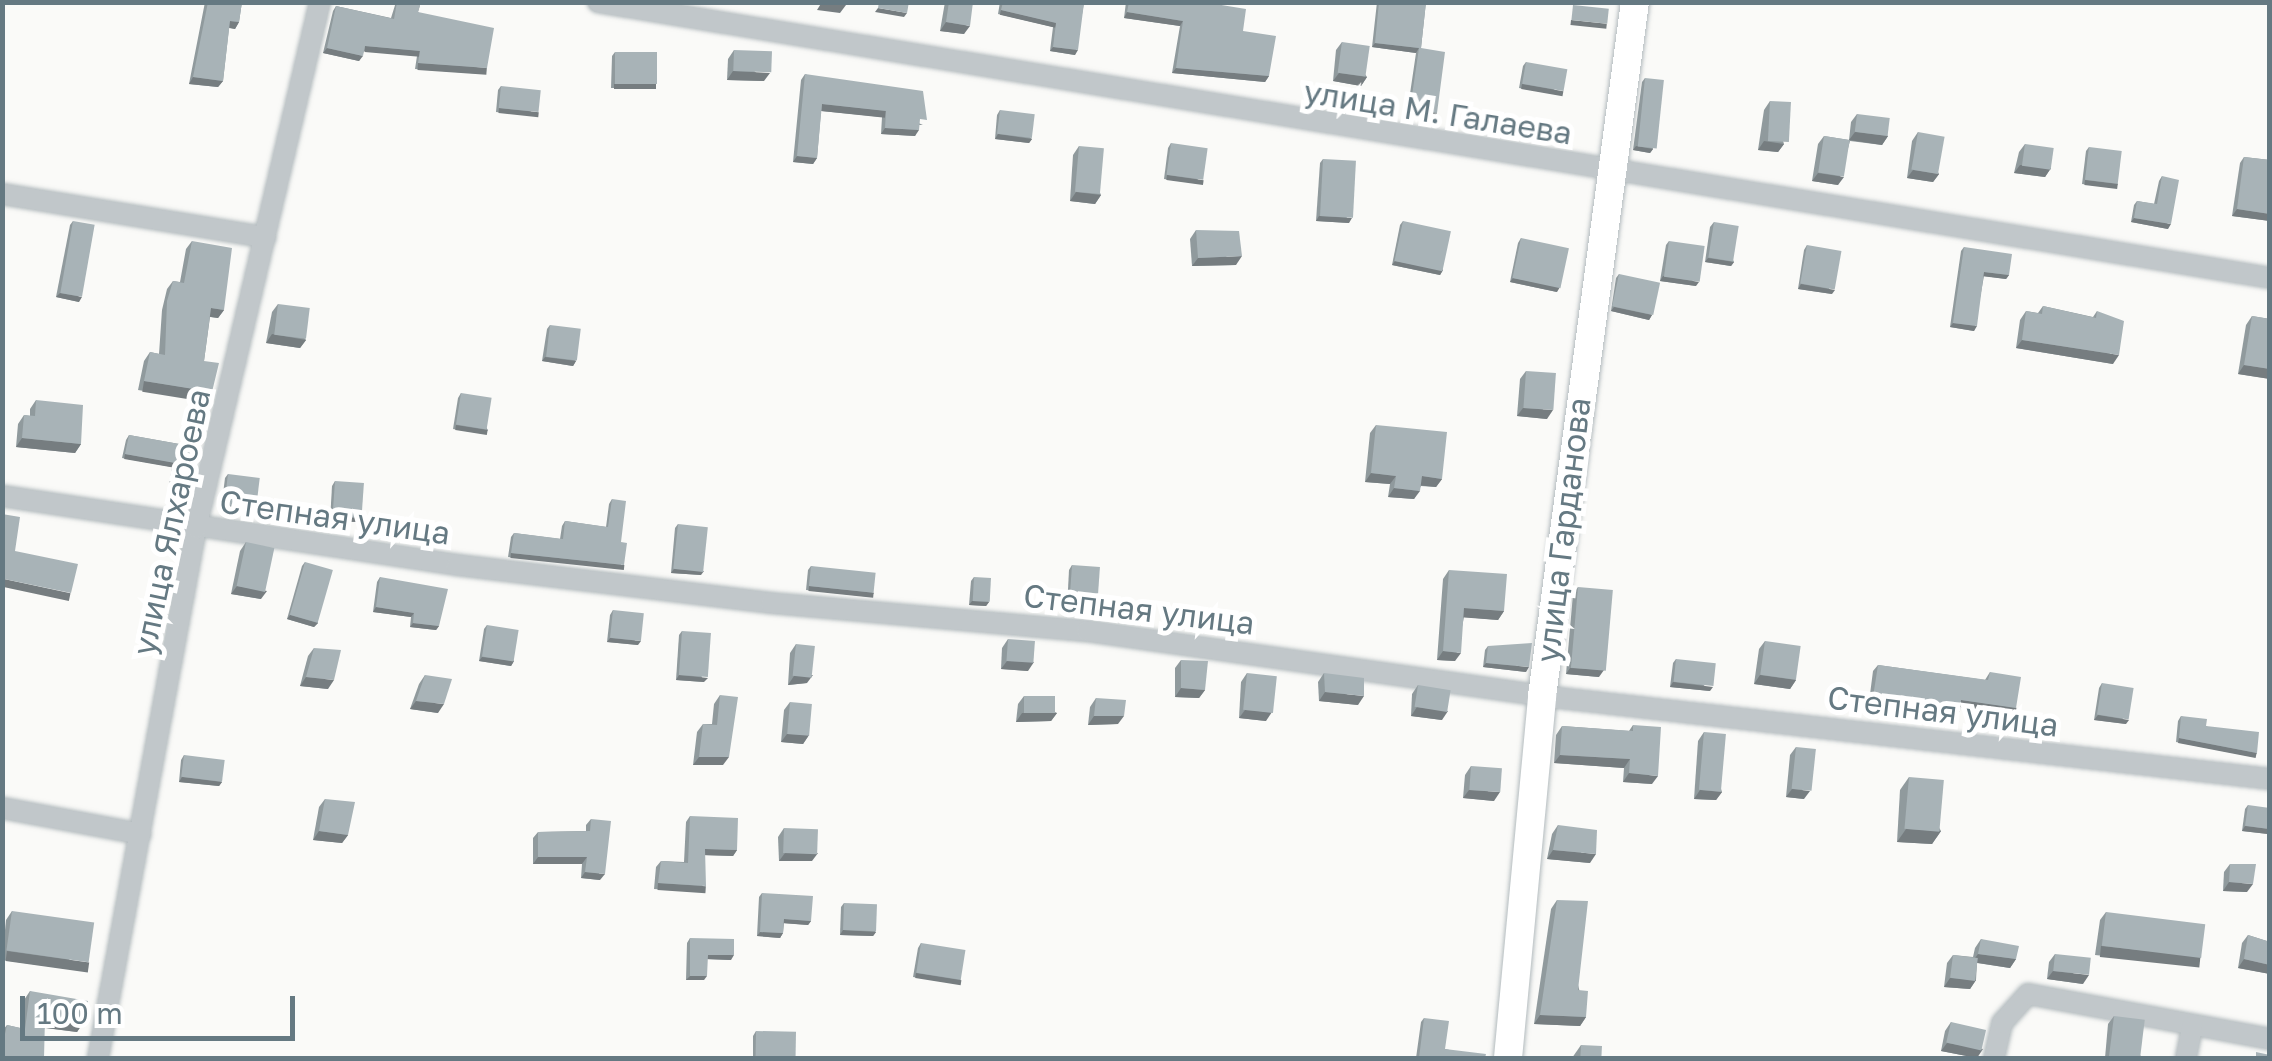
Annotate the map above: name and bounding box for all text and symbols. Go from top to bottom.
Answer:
street label: улица М. Галаева [1301,72,1575,152]
street label: улица Ялхароева [124,385,218,659]
street label: улица Гарданова [1528,395,1598,665]
street label: Степная улица [217,482,453,552]
street label: Степная улица [1021,576,1257,642]
street label: Степная улица [1825,678,2061,744]
scale bar [25,976,300,1038]
text: 100 m [37,995,123,1031]

